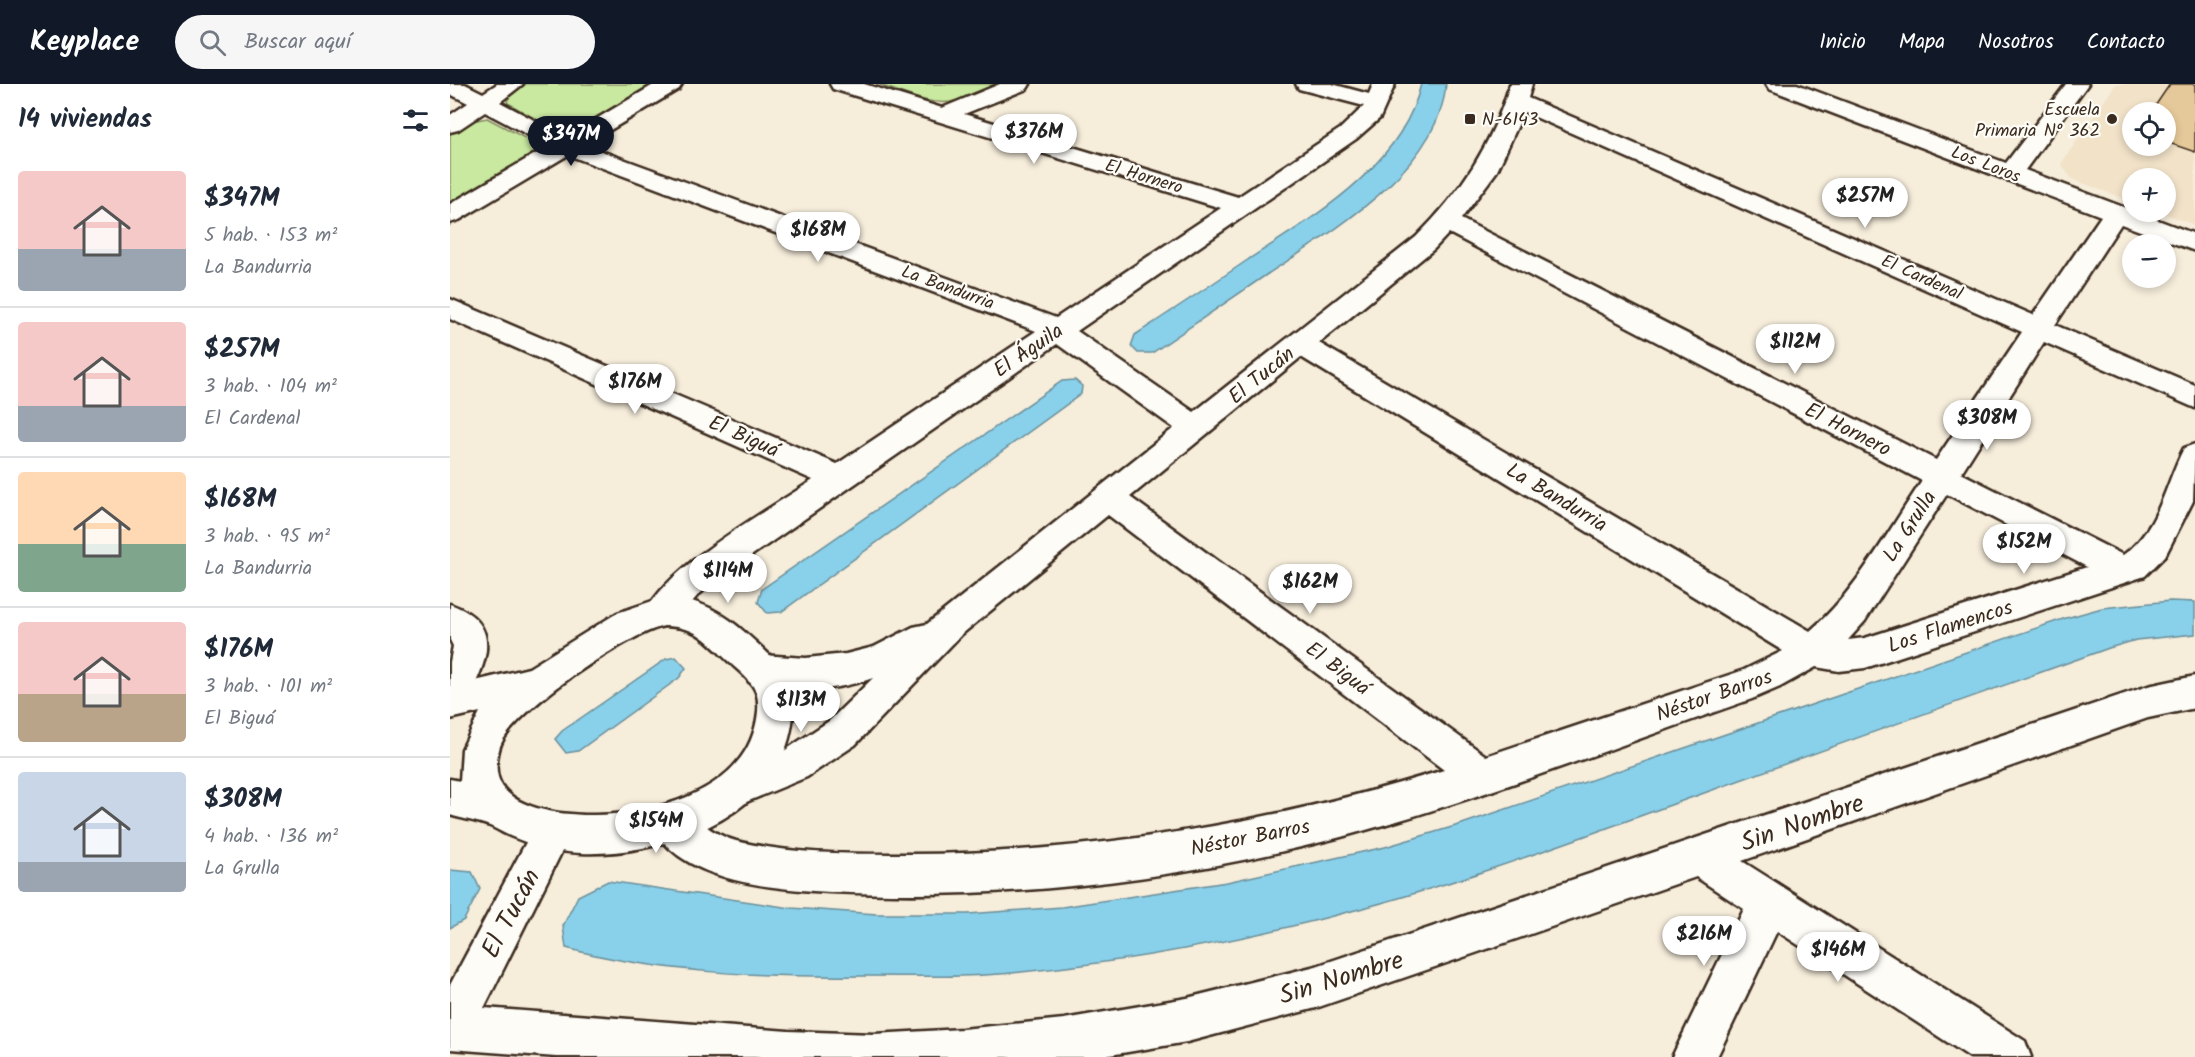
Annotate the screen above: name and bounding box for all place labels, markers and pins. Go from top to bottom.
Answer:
place label: Escuela Primaria N° 362 [1975,96,2100,146]
place label: N-6143 [1482,106,1538,135]
marker: N-6143 [1463,112,1477,126]
marker: Escuela Primaria N° 362 [2105,112,2119,126]
pin: $376M [992,114,1076,165]
pin: $347M [529,116,613,167]
pin: $257M [1823,178,1907,229]
pin: $168M [776,212,860,263]
pin: $112M [1753,324,1837,375]
pin: $176M [593,364,677,415]
pin: $308M [1945,400,2029,451]
pin: $152M [1982,524,2066,575]
pin: $114M [686,553,770,604]
pin: $162M [1268,564,1352,615]
pin: $113M [759,682,843,733]
pin: $154M [614,803,698,854]
pin: $216M [1662,916,1746,967]
pin: $146M [1796,932,1880,983]

